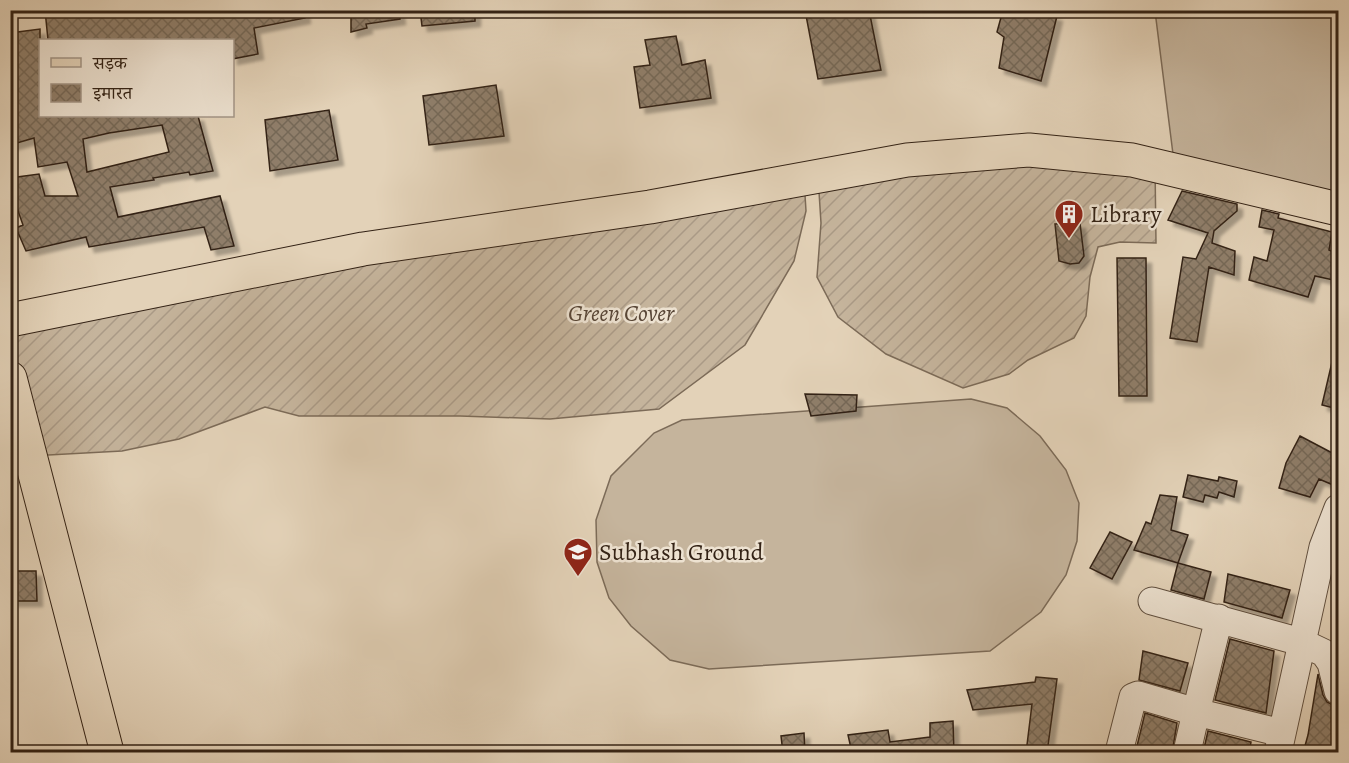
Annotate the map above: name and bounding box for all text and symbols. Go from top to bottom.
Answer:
legend [39,39,234,117]
text: सड़क [92,51,128,75]
text: इमारत [92,81,133,105]
building icon: Library [1053,198,1085,240]
place label: Library [1090,198,1162,230]
park label: Green Cover [568,297,675,329]
school or university icon: Subhash Ground [562,536,594,578]
place label: Subhash Ground [599,536,764,568]

